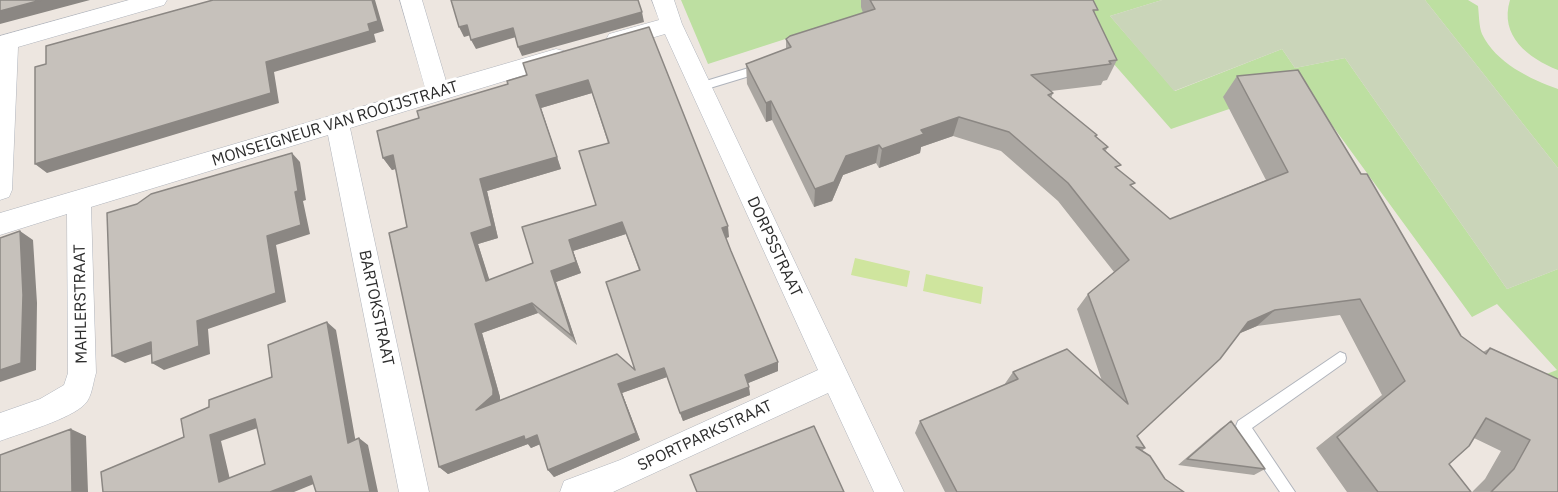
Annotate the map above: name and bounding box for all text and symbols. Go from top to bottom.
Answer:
street label: MONSEIGNEUR VAN ROOIJSTRAAT [210,77,460,171]
street label: DORPSSTRAAT [742,194,806,300]
street label: MAHLERSTRAAT [70,244,92,364]
street label: BARTOKSTRAAT [354,248,398,368]
street label: SPORTPARKSTRAAT [635,396,775,476]

